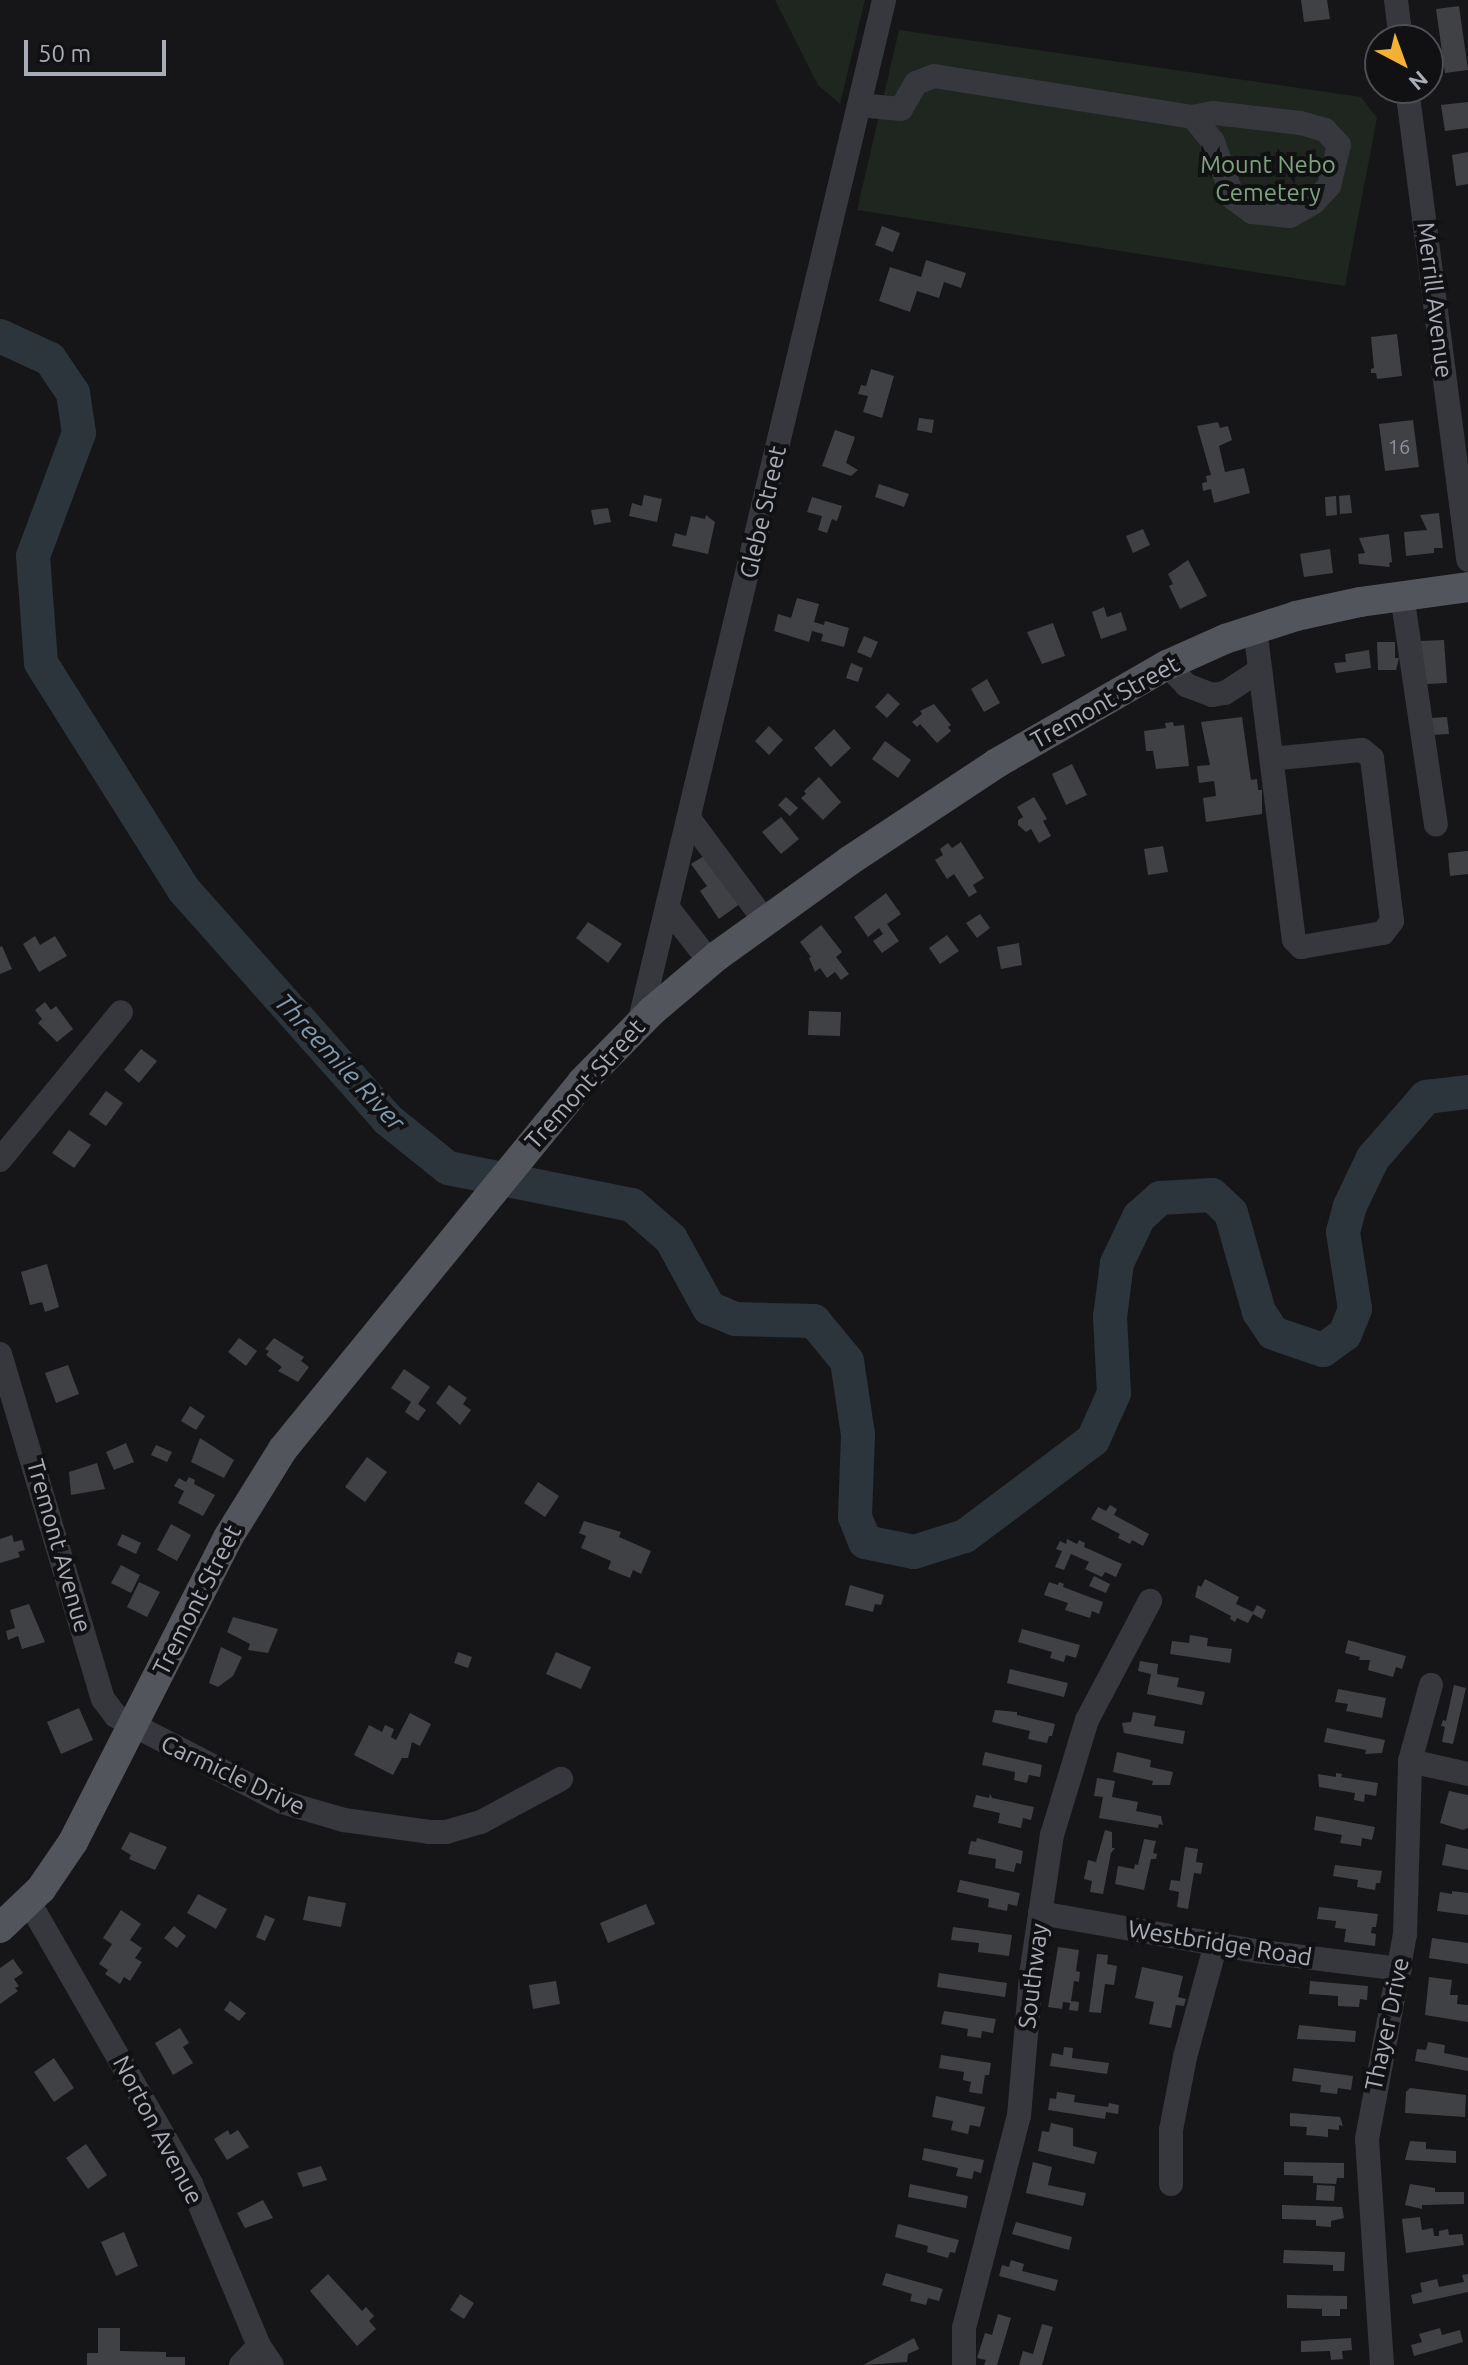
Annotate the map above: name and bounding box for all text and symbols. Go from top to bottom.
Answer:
scale bar [28,24,170,74]
north arrow [1364,24,1444,104]
text: 50 m [38,40,91,67]
text: N [1404,66,1433,96]
park label: Mount Nebo Cemetery [1200,151,1336,207]
street label: Merrill Avenue [1411,220,1459,380]
house number: 16 [1388,434,1410,458]
street label: Glebe Street [734,443,792,581]
street label: Tremont Street [1026,649,1184,755]
water label: Threemile River [268,987,412,1137]
street label: Tremont Street [519,1013,651,1155]
street label: Tremont Avenue [20,1456,98,1636]
street label: Tremont Street [147,1520,247,1680]
street label: Carmicle Drive [156,1729,310,1821]
street label: Westbridge Road [1126,1914,1314,1972]
street label: Southway [1012,1922,1054,2030]
street label: Thayer Drive [1359,1955,1415,2093]
street label: Norton Avenue [107,2051,209,2209]

